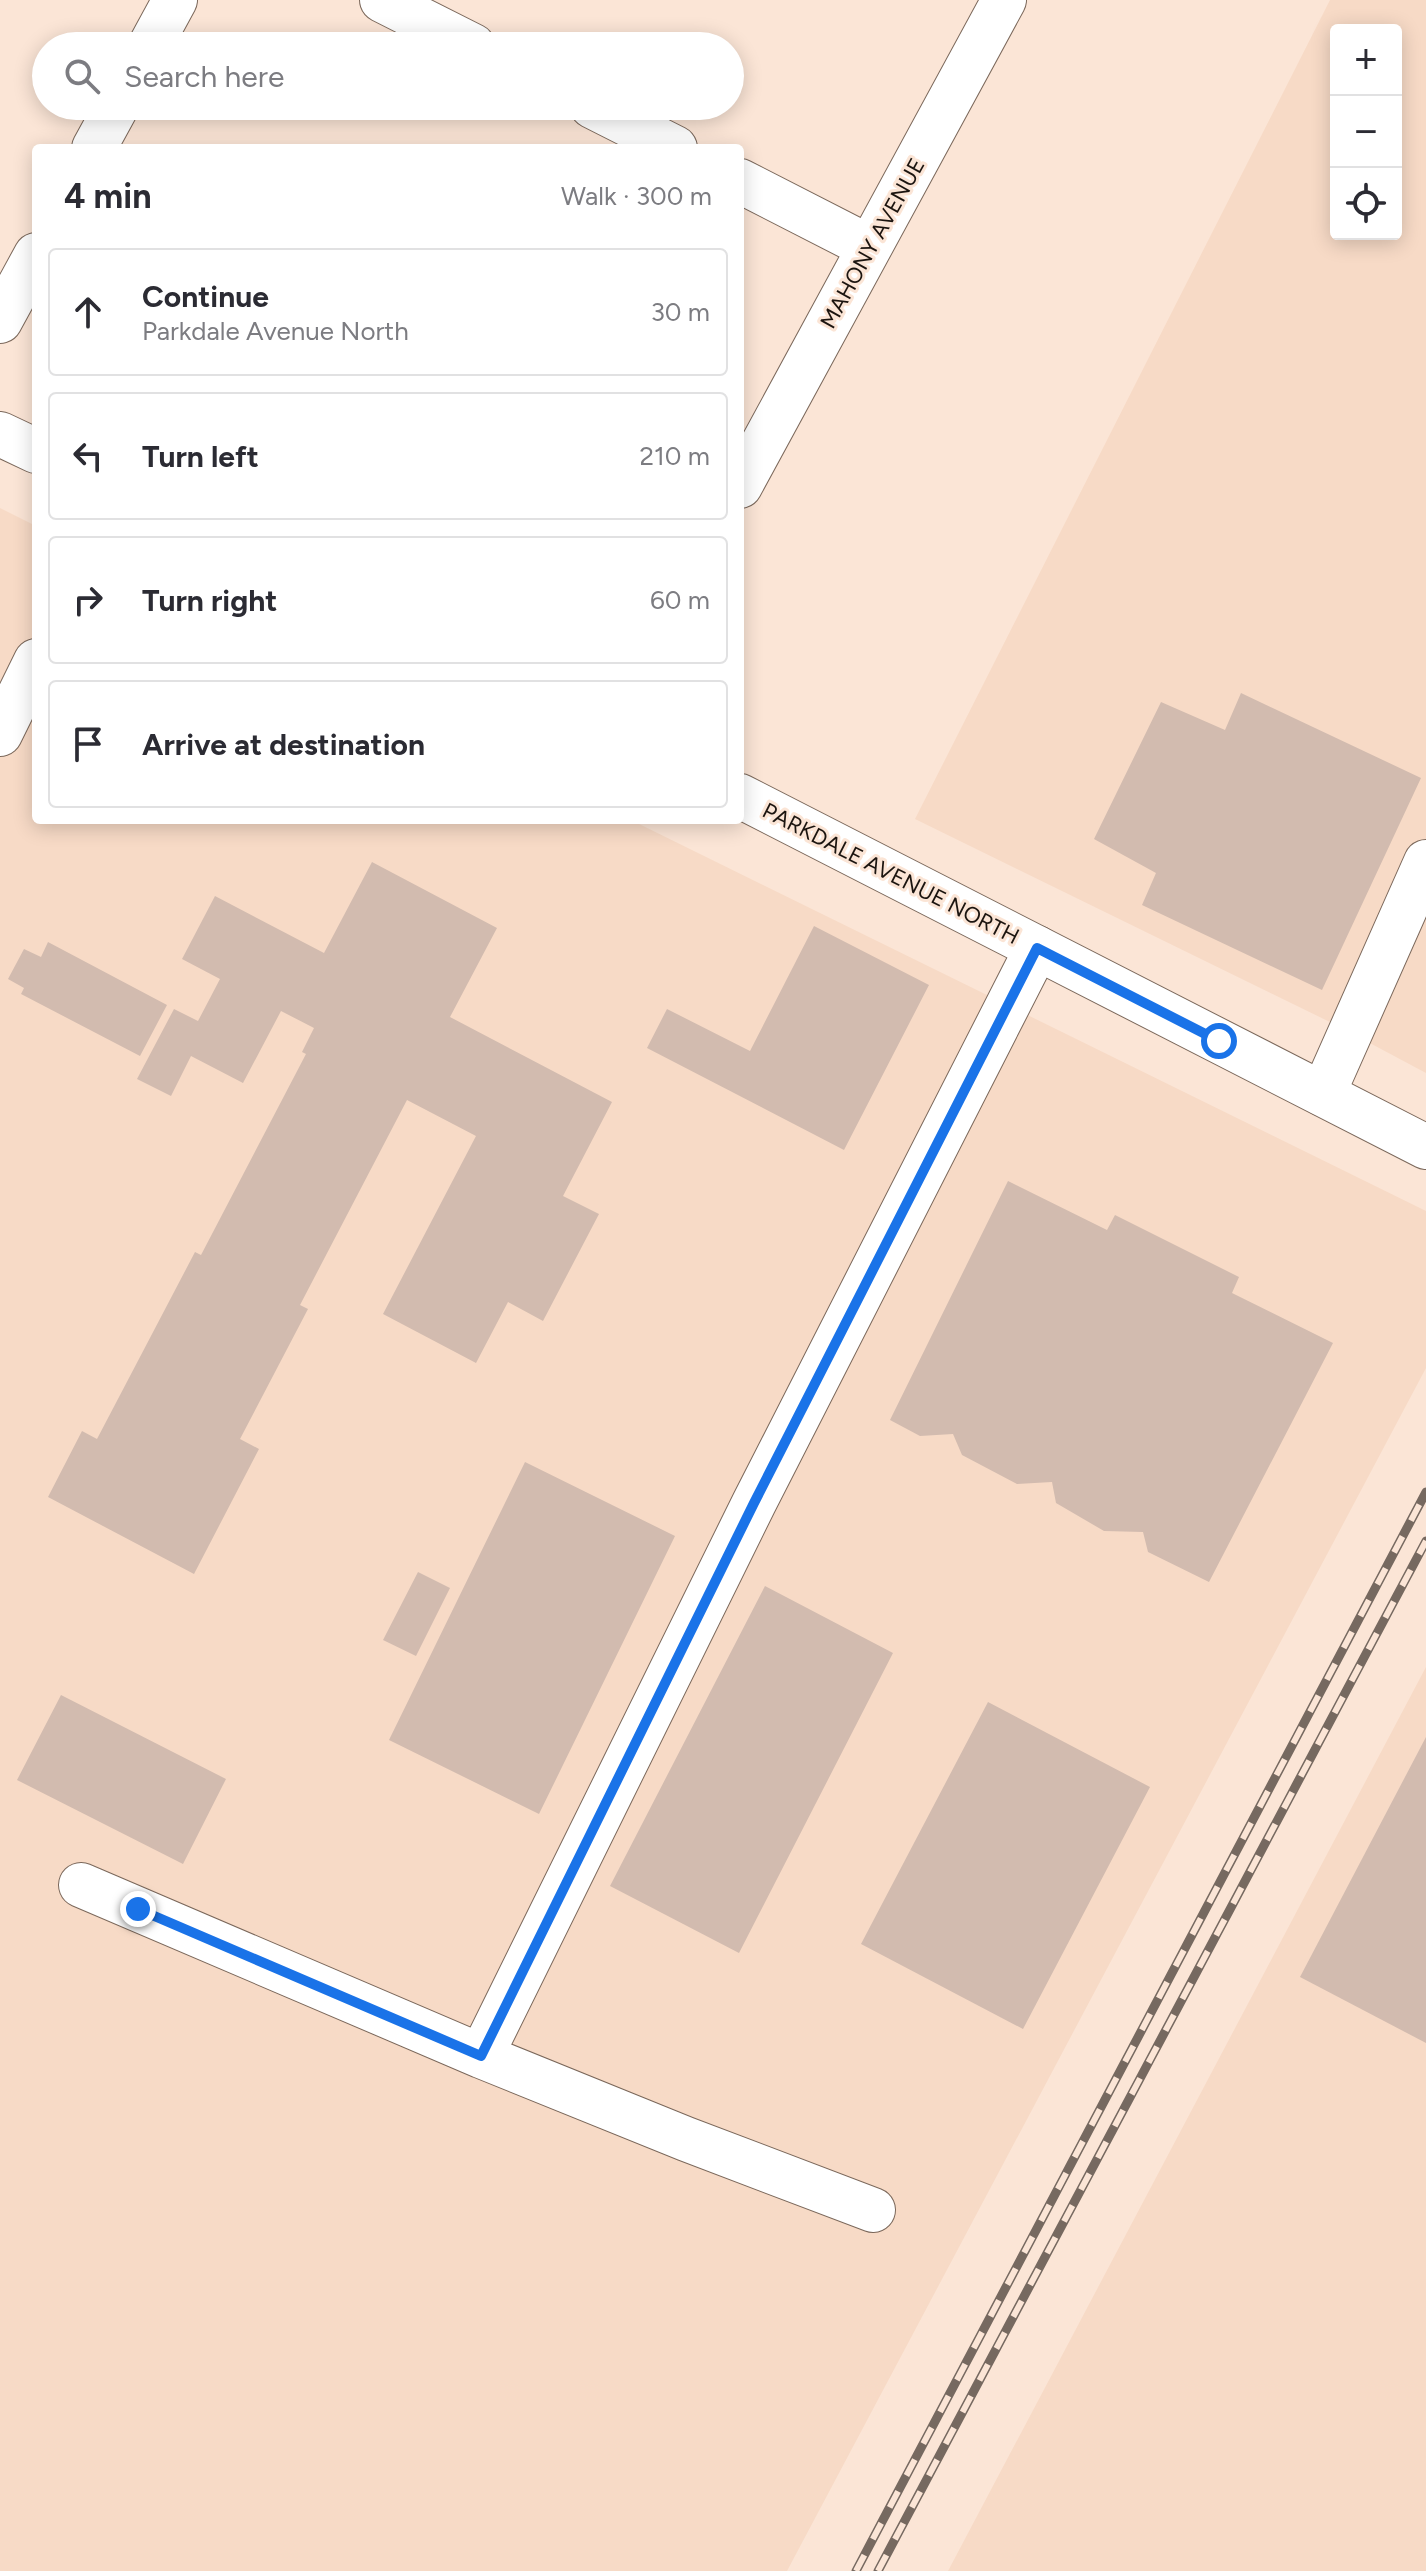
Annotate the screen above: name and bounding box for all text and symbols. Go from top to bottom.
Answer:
map controls [1330,24,1402,240]
button: + [1330,24,1402,96]
search box [32,32,744,120]
icon: search [60,54,104,98]
text: Search here [124,58,284,95]
button: − [1330,96,1402,168]
street label: MAHONY AVENUE [814,153,930,333]
button: locate [1330,168,1402,240]
text: 4 min [64,176,151,217]
text: Walk · 300 m [561,180,712,212]
text: Continue [142,278,269,315]
icon: ahead [66,290,110,334]
text: 30 m [651,296,710,328]
text: Parkdale Avenue North [142,315,409,347]
icon: left [66,434,110,478]
text: Turn left [142,438,259,475]
text: 210 m [640,440,710,472]
icon: right [66,578,110,622]
text: Turn right [142,582,277,619]
text: 60 m [650,584,710,616]
icon: arrive [66,722,110,766]
text: Arrive at destination [142,726,425,763]
street label: PARKDALE AVENUE NORTH [758,797,1024,950]
route start [1201,1023,1237,1059]
route end [120,1891,156,1927]

